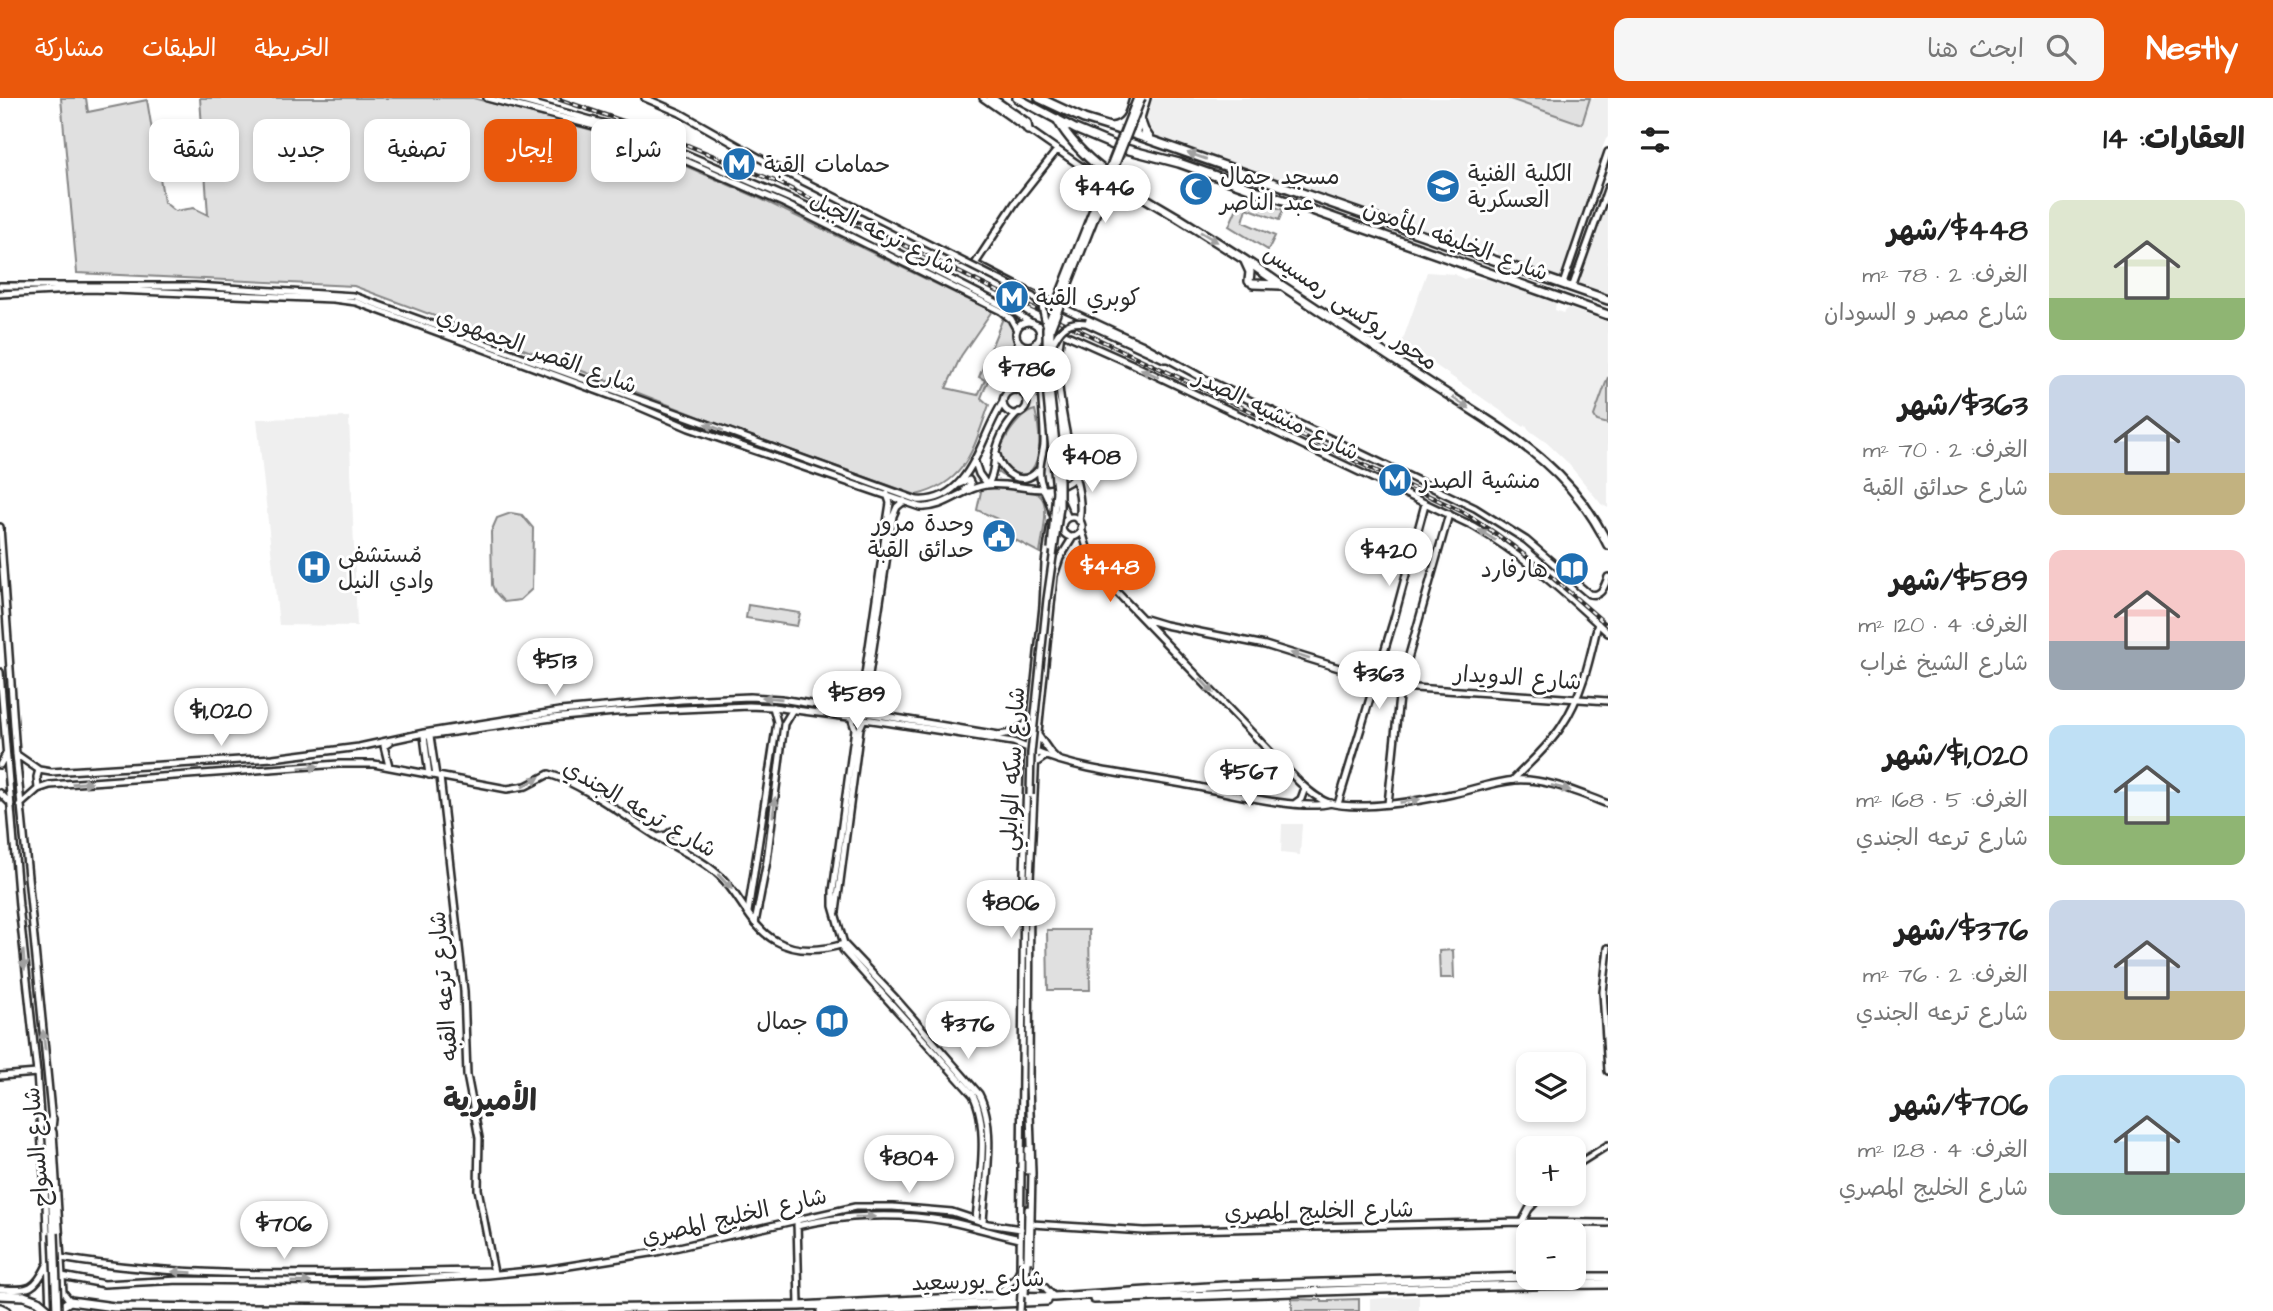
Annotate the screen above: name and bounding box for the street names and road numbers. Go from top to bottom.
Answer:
street label: شارع ترعه الجبل [804,185,961,283]
street label: شارع الخليفه المأمون [1359,193,1553,289]
street label: محور روكسى رمسيس [1257,237,1444,378]
street label: شارع القصر الجمهوري [432,300,641,402]
street label: شارع منشيه الصدر [1187,360,1364,469]
street label: شارع الدويدار [1451,657,1583,698]
street label: شارع سكه الوايلي [993,686,1037,852]
street label: شارع ترعه الجندي [557,752,722,866]
street label: شارع ترعه القبه [422,910,466,1062]
street label: شارع السواح [16,1086,58,1208]
street label: شارع الخليج المصري [638,1180,830,1254]
street label: شارع الخليج المصري [1224,1193,1414,1229]
street label: شارع بورسعيد [911,1263,1045,1299]

